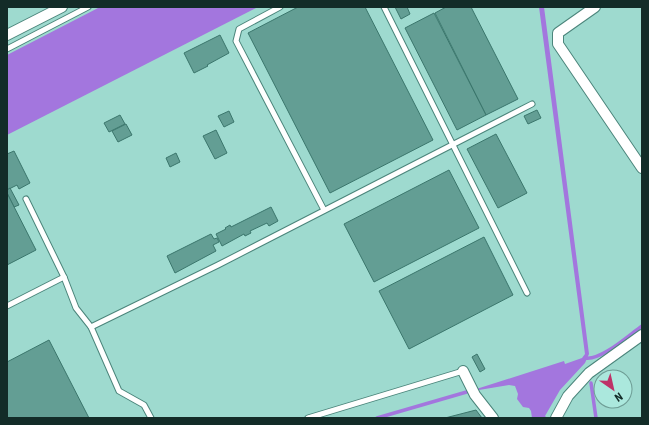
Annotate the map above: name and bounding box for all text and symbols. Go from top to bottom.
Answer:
north arrow [593,369,633,409]
text: N [612,390,625,404]

